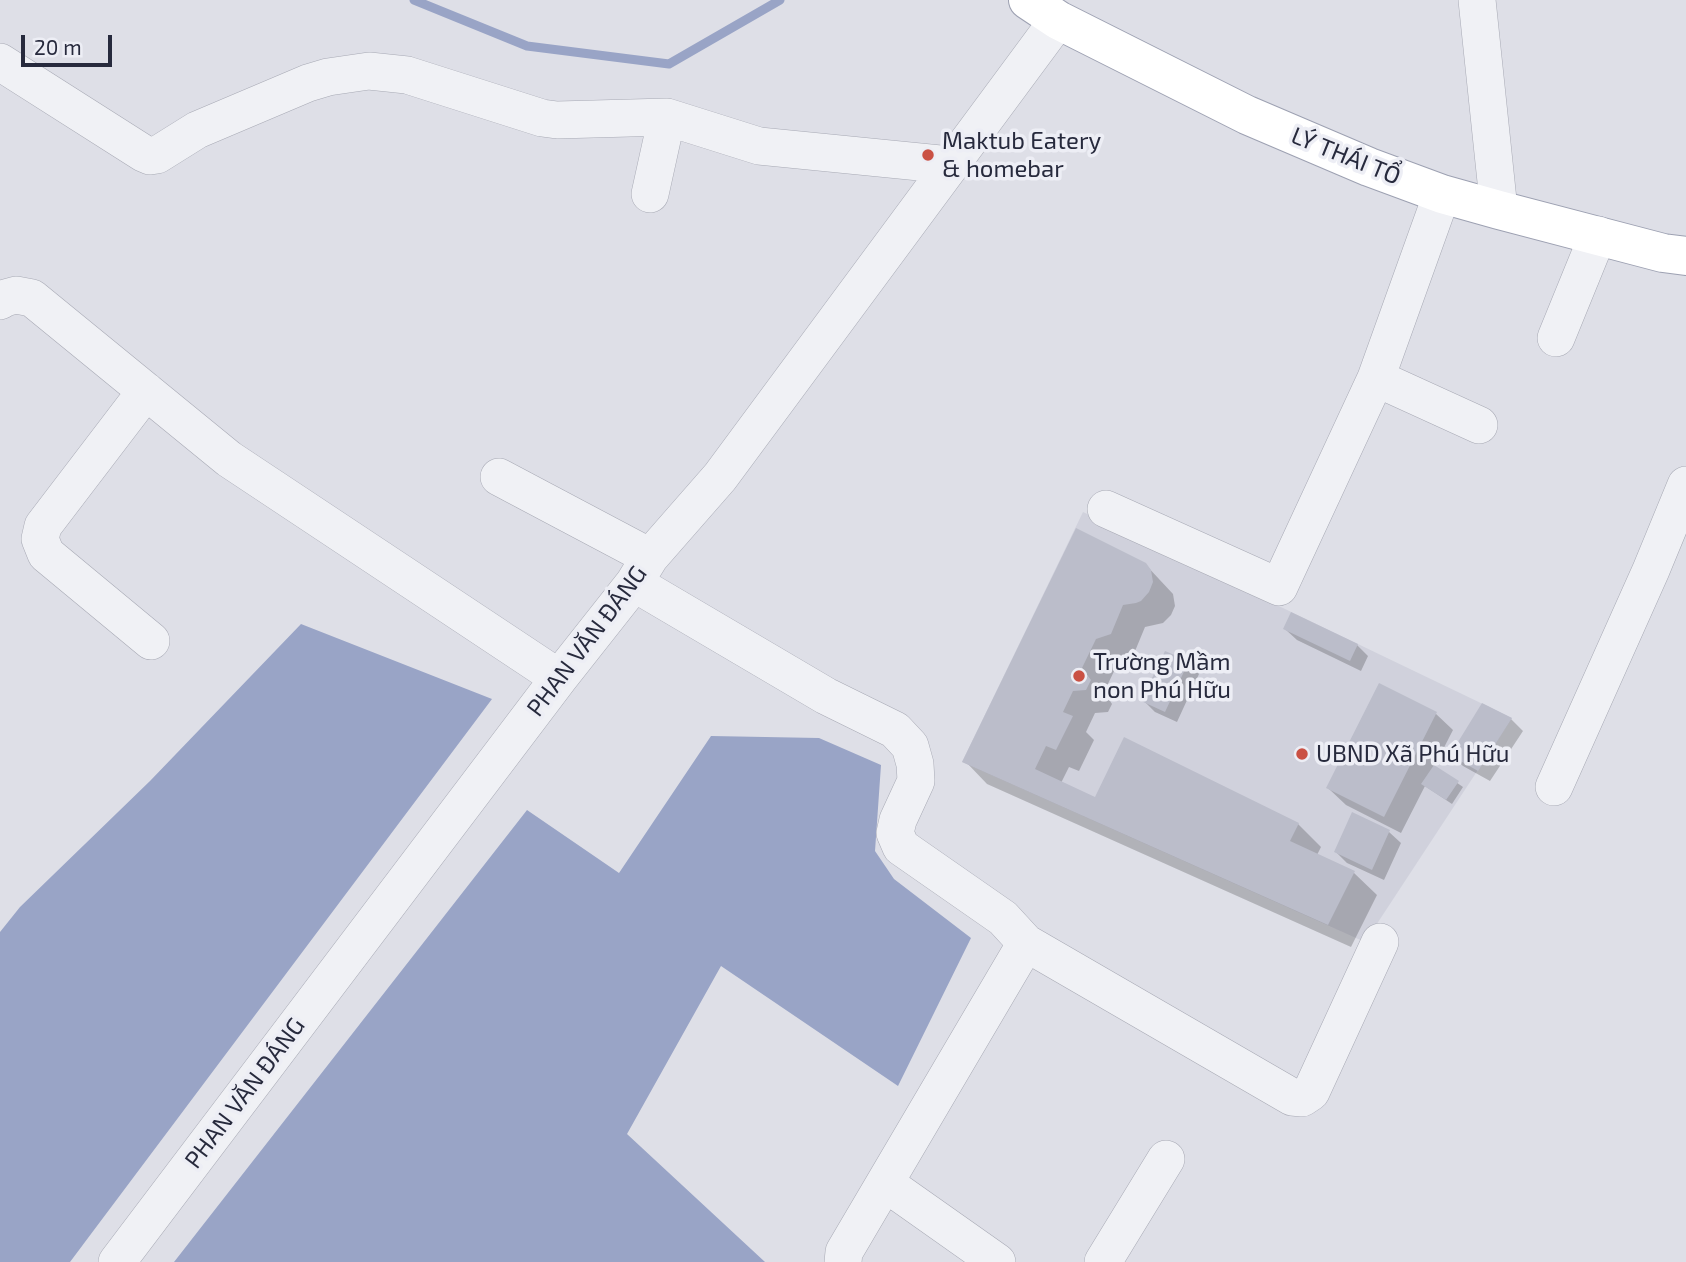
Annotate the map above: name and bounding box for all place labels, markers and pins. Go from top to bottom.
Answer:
place label: Maktub Eatery & homebar [942,127,1101,183]
marker: Maktub Eatery & homebar [920,147,936,163]
place label: Trường Mầm non Phú Hữu [1093,648,1231,704]
marker: Trường Mầm non Phú Hữu [1071,668,1087,684]
place label: UBND Xã Phú Hữu [1316,740,1509,768]
marker: UBND Xã Phú Hữu [1294,746,1310,762]

